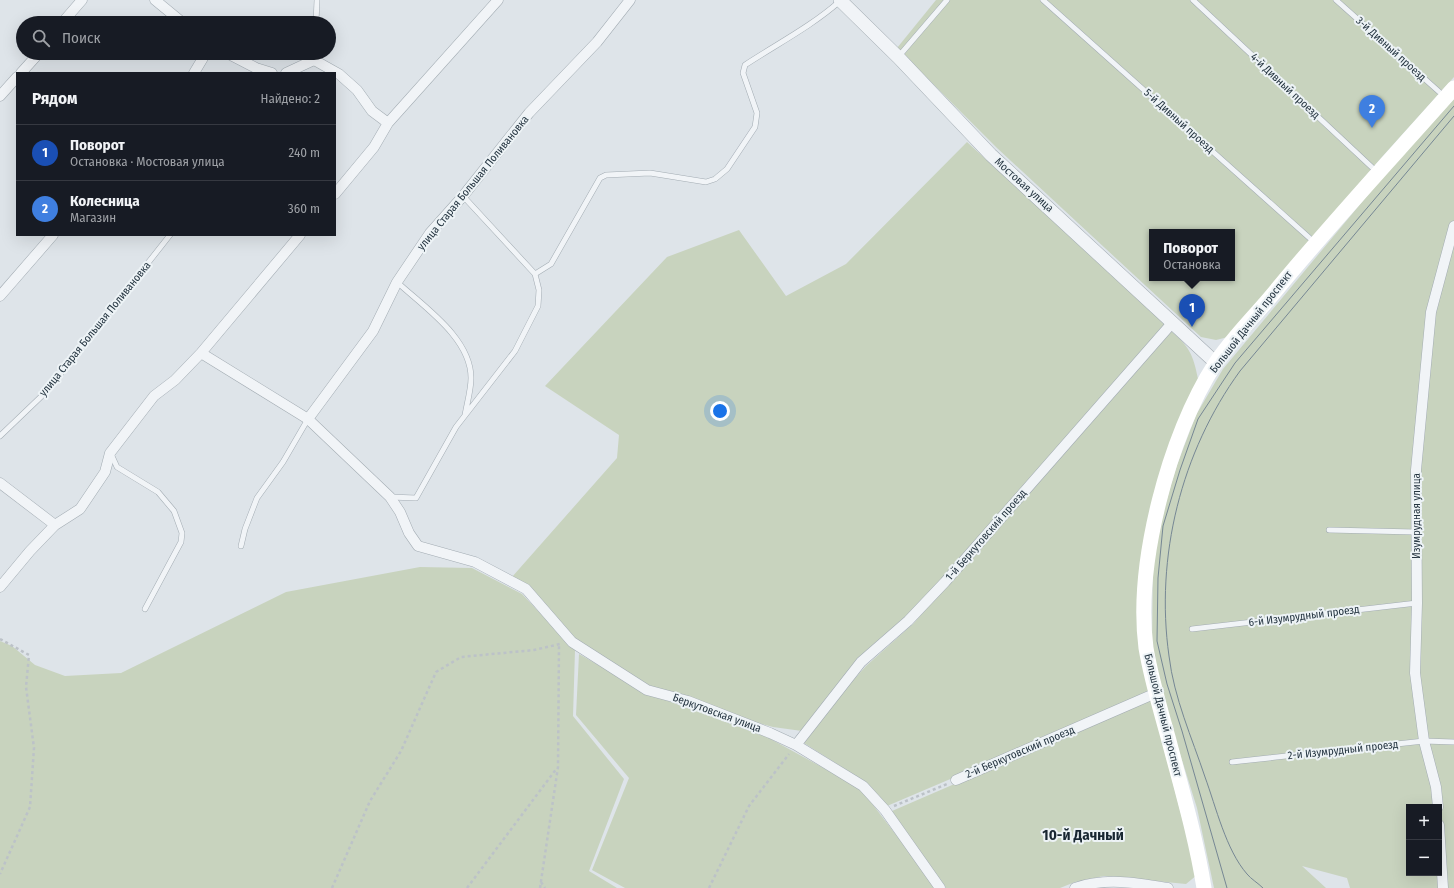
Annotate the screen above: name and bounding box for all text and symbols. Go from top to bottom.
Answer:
street label: 3-й Дивный проезд [1353,14,1429,84]
search box [16,16,336,60]
icon: search [30,27,52,49]
text: Поиск [62,29,100,47]
street label: 4-й Дивный проезд [1248,51,1323,122]
street label: 5-й Дивный проезд [1141,86,1217,156]
text: Рядом [32,88,77,109]
text: Найдено: 2 [261,91,320,106]
pin: 2 [1359,95,1385,128]
street label: улица Старая Большая Поливановка [415,113,531,253]
text: Поворот [70,136,125,154]
text: 1 [42,145,48,160]
text: 240 m [288,145,320,160]
text: Остановка · Мостовая улица [70,154,225,169]
street label: Мостовая улица [992,155,1056,215]
text: Колесница [70,192,140,210]
text: 2 [42,201,48,216]
text: 360 m [288,201,320,216]
text: Магазин [70,210,116,225]
popup [1149,229,1235,281]
text: Поворот [1163,239,1218,257]
text: Остановка [1163,257,1221,272]
street label: улица Старая Большая Поливановка [37,259,153,399]
street label: Большой Дачный проспект [1207,268,1295,376]
pin: 1 [1179,294,1205,327]
your location [710,401,730,421]
street label: Изумрудная улица [1410,473,1423,559]
street label: 1-й Беркутовский проезд [943,486,1029,583]
street label: 6-й Изумрудный проезд [1248,603,1361,629]
street label: Большой Дачный проспект [1141,652,1185,778]
street label: Беркутовская улица [671,691,763,735]
street label: 2-й Беркутовский проезд [964,723,1077,781]
street label: 2-й Изумрудный проезд [1287,738,1399,762]
map controls [1406,804,1442,876]
button: + [1406,804,1442,840]
district label: 10-й Дачный [1042,826,1124,844]
button: − [1406,840,1442,876]

